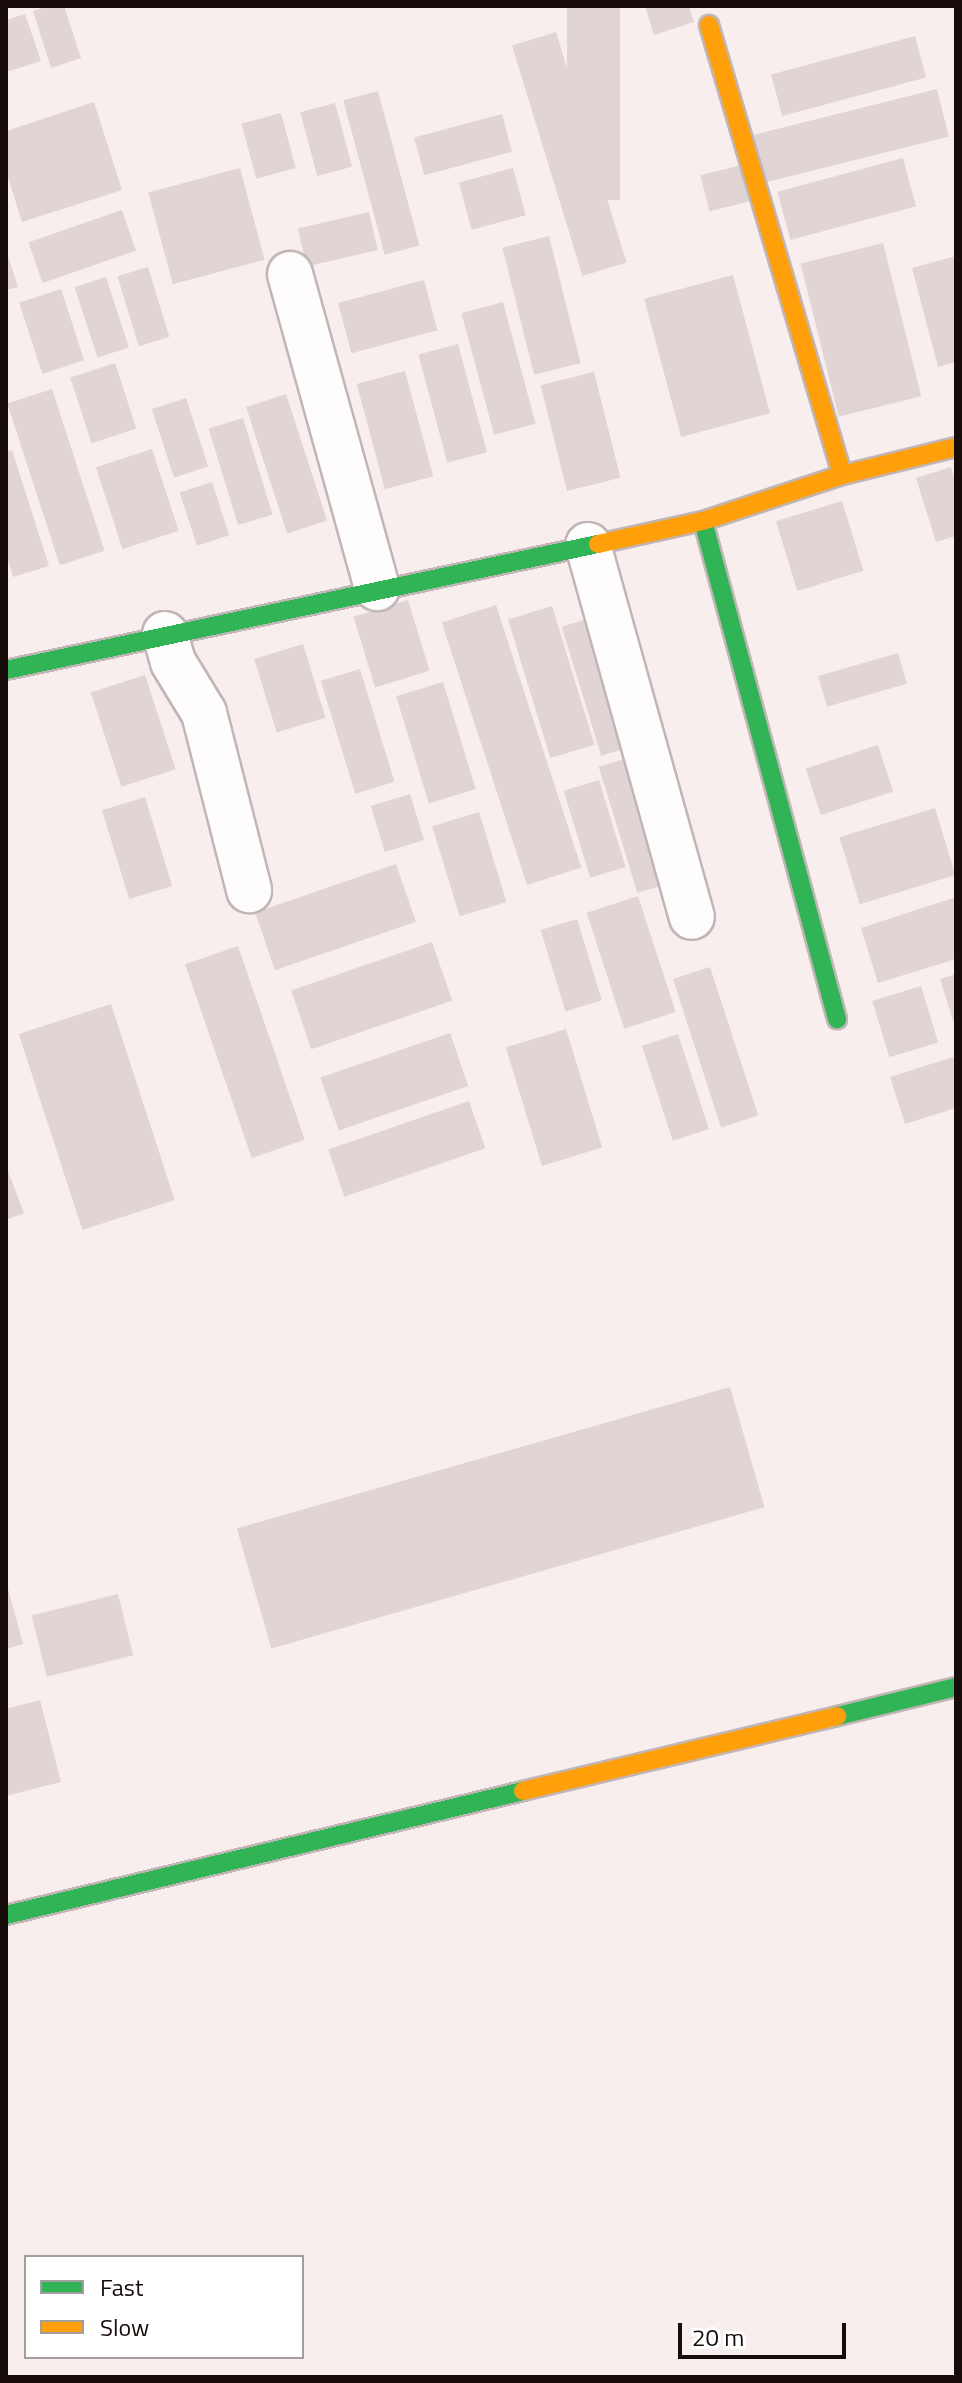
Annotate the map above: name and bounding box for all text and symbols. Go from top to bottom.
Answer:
legend [24,2255,304,2359]
text: Fast [100,2269,143,2305]
scale bar [682,2307,850,2357]
text: Slow [100,2309,149,2345]
text: 20 m [692,2319,744,2355]

